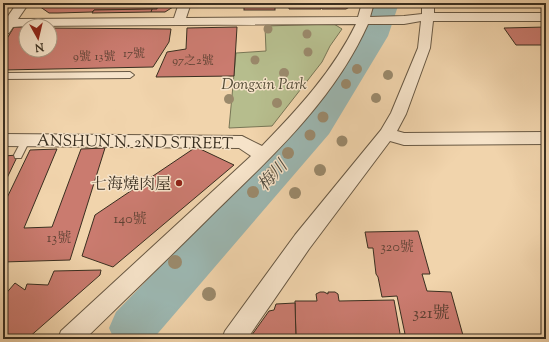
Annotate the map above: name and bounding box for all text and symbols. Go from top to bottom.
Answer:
north arrow [18,18,58,58]
text: N [34,38,46,55]
house number: 17號 [123,45,145,63]
house number: 9號 [73,48,91,66]
house number: 13號 [95,48,115,66]
house number: 97之2號 [172,52,214,70]
park label: Dongxin Park [221,74,307,97]
street label: ANSHUN N. 2ND STREET [37,130,233,157]
water label: 梅川 [253,154,295,197]
place label: 七海燒肉屋 [91,174,171,197]
marker: 七海燒肉屋 [174,178,184,188]
house number: 140號 [113,210,147,230]
house number: 13號 [47,229,71,249]
house number: 320號 [380,238,414,258]
house number: 321號 [412,302,450,326]

